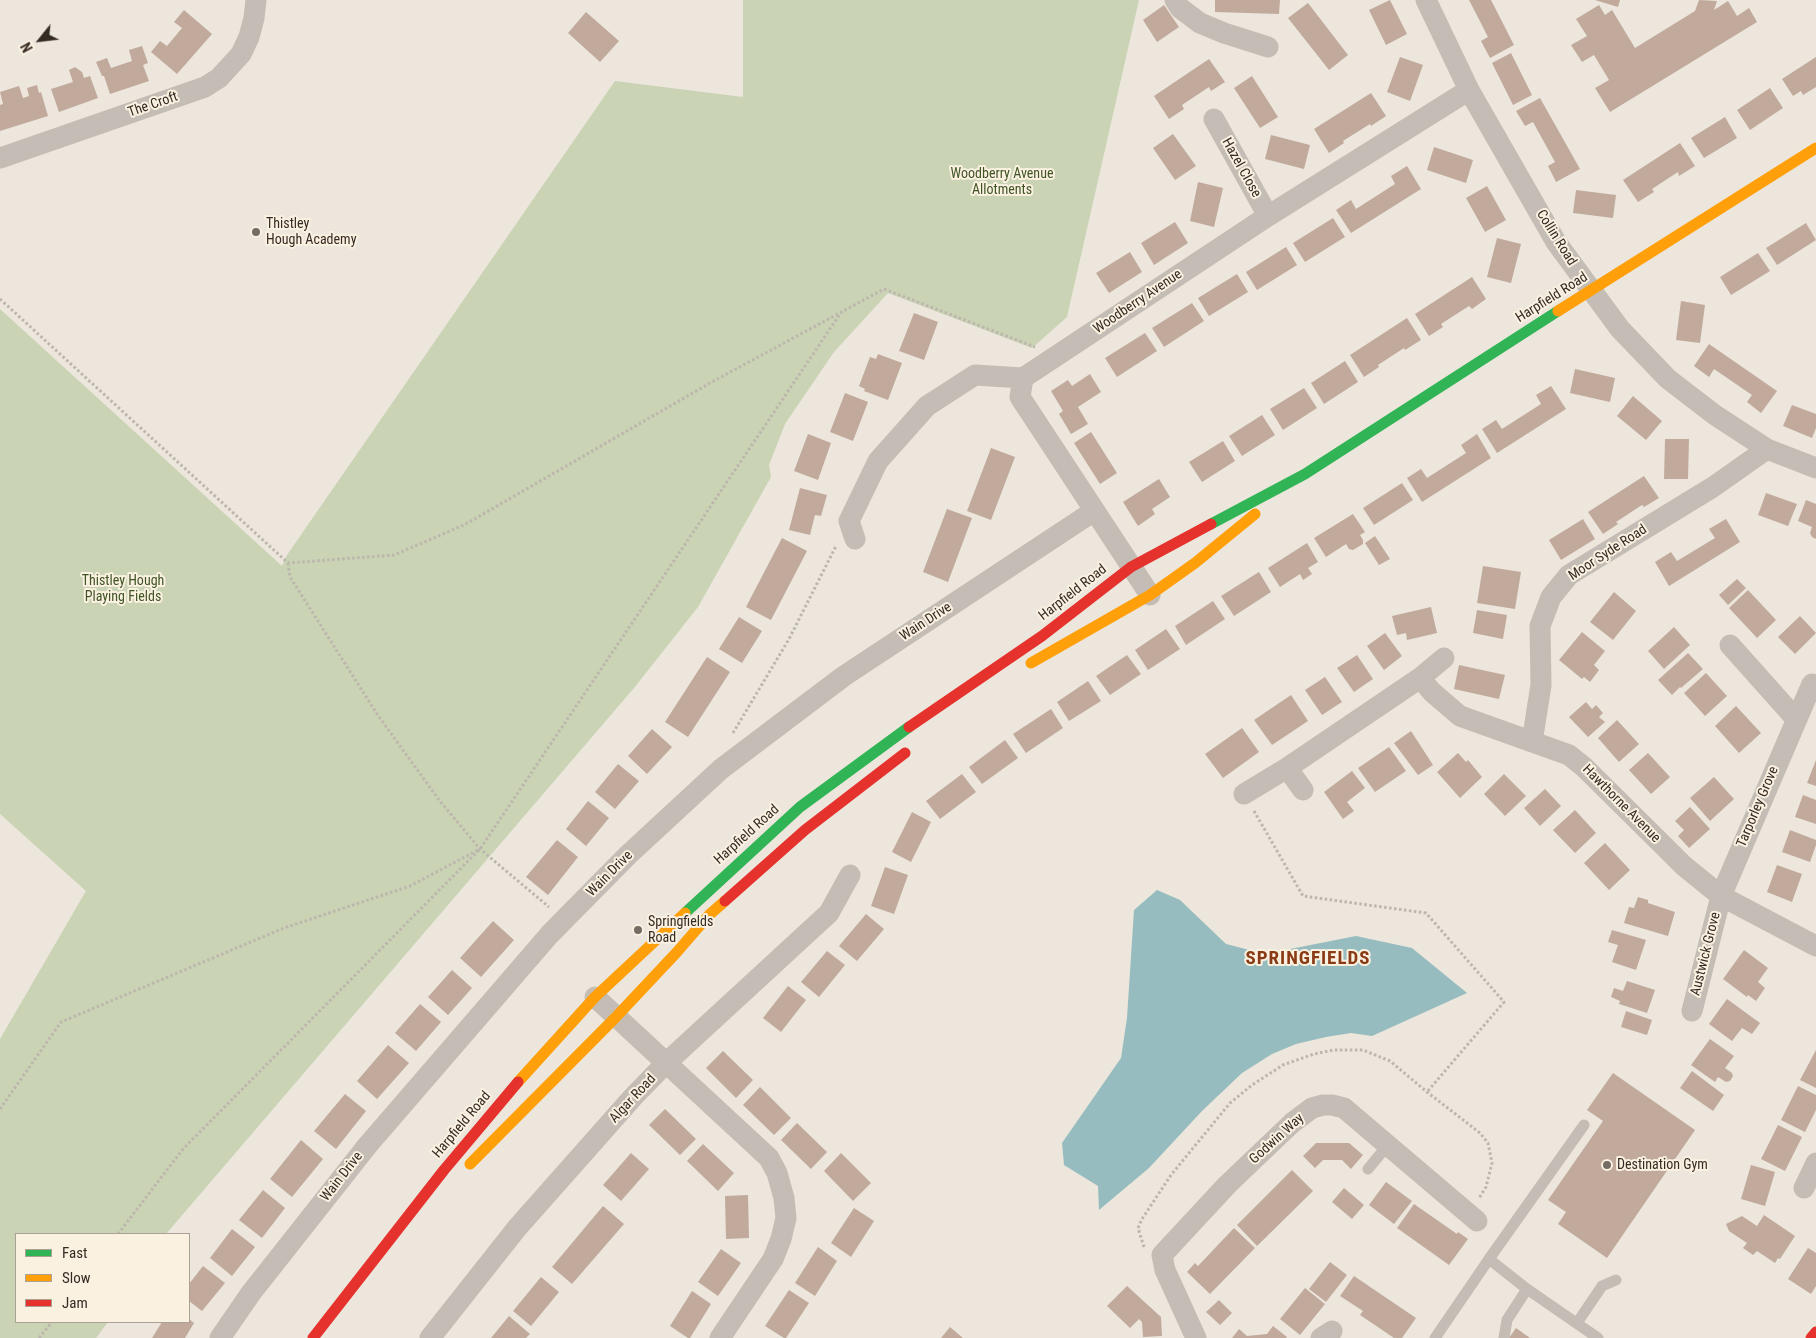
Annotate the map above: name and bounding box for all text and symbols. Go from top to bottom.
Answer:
north arrow [15,15,65,65]
text: N [18,40,36,55]
street label: The Croft [126,89,180,121]
street label: Hazel Close [1218,135,1264,201]
park label: Woodberry Avenue Allotments [951,166,1053,198]
street label: Collin Road [1532,207,1580,269]
place label: Thistley Hough Academy [266,216,356,248]
marker: Thistley Hough Academy [250,226,262,238]
street label: Woodberry Avenue [1091,266,1185,338]
street label: Harpfield Road [1513,269,1591,327]
street label: Moor Syde Road [1566,521,1650,585]
street label: Harpfield Road [1036,561,1110,625]
park label: Thistley Hough Playing Fields [82,573,164,606]
street label: Wain Drive [897,599,955,645]
street label: Hawthorne Avenue [1578,761,1664,847]
street label: Tarporley Grove [1733,764,1783,850]
street label: Harpfield Road [711,802,783,868]
street label: Wain Drive [583,847,637,901]
street label: Austwick Grove [1688,911,1724,997]
place label: Springfields Road [648,914,713,946]
marker: Springfields Road [632,924,644,936]
district label: SPRINGFIELDS [1244,948,1372,970]
street label: Algar Road [606,1071,660,1127]
street label: Harpfield Road [429,1088,495,1162]
street label: Godwin Way [1246,1110,1308,1168]
street label: Wain Drive [317,1149,367,1205]
place label: Destination Gym [1617,1157,1708,1173]
marker: Destination Gym [1601,1159,1613,1171]
legend [15,1233,190,1323]
text: Fast [62,1244,87,1262]
text: Slow [62,1269,91,1287]
text: Jam [62,1294,88,1312]

